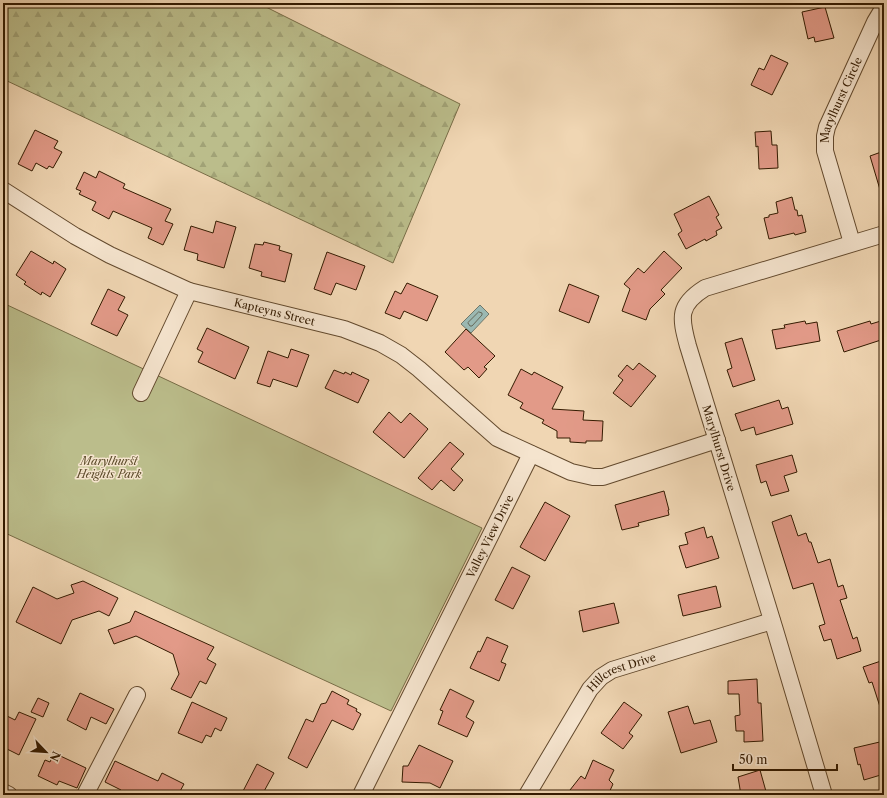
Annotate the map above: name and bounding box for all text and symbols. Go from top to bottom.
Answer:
street label: Marylhurst Circle [818,55,865,143]
street label: Kapteyns Street [232,295,316,329]
street label: Marylhurst Drive [699,403,739,493]
park label: Marylhurst Heights Park [76,454,142,481]
street label: Valley View Drive [463,492,517,581]
street label: Hillcrest Drive [584,650,657,695]
north arrow [26,732,66,772]
scale bar [733,746,837,772]
text: N [47,749,63,764]
text: 50 m [739,752,768,767]

